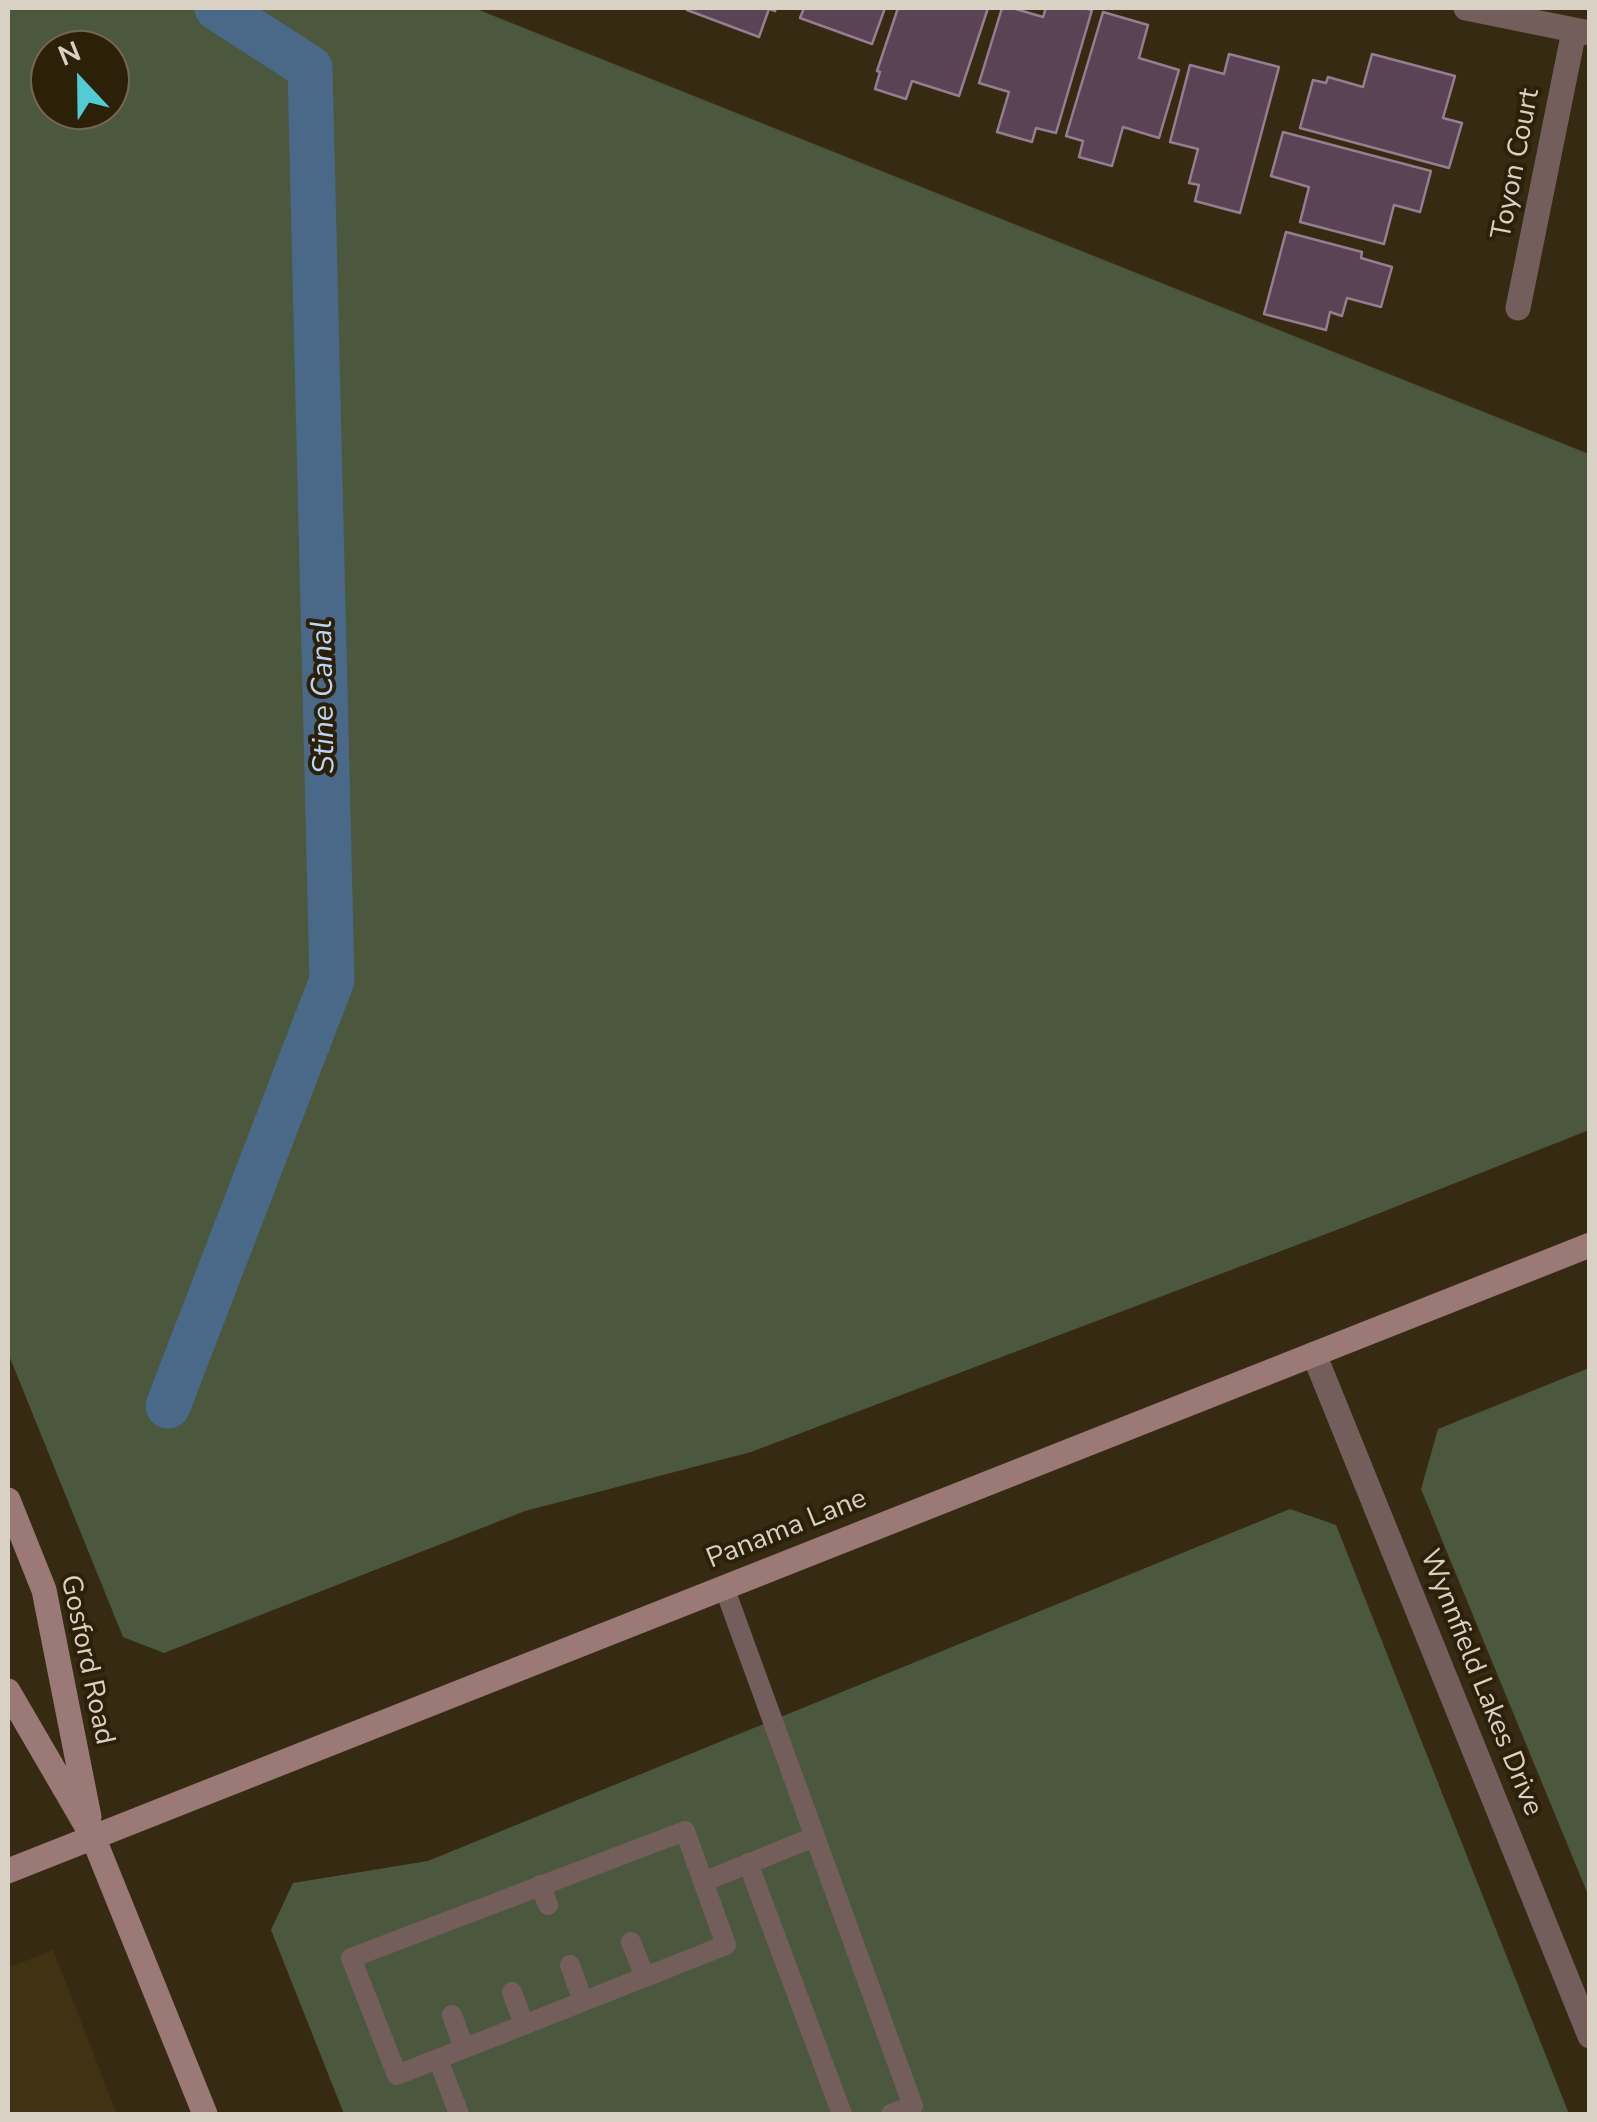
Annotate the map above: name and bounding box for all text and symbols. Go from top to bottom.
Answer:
north arrow [30,30,130,130]
text: N [53,33,86,76]
street label: Toyon Court [1486,86,1548,242]
water label: Stine Canal [306,620,344,774]
street label: Panama Lane [702,1483,872,1577]
street label: Wynnfield Lakes Drive [1411,1545,1549,1821]
street label: Gosford Road [52,1572,120,1748]

